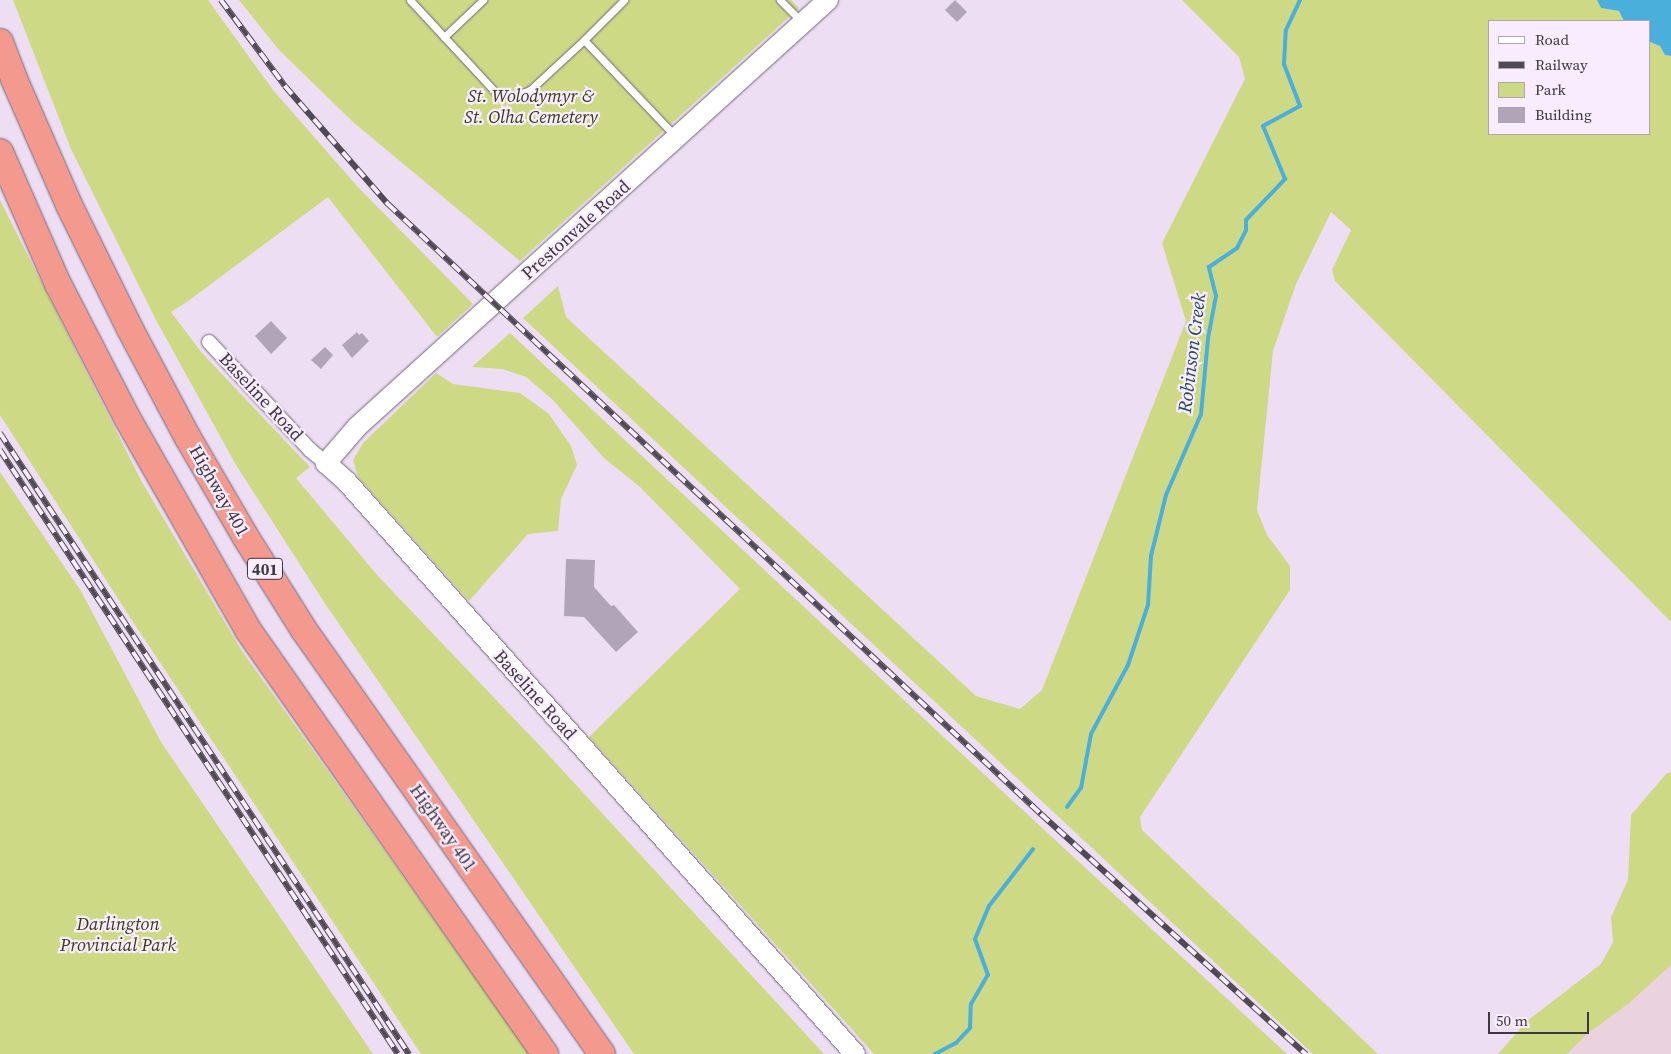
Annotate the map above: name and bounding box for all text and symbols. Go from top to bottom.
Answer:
legend [1488,20,1651,135]
text: Road [1535,29,1569,50]
text: Railway [1535,54,1588,75]
text: Park [1535,79,1566,100]
park label: St. Wolodymyr & St. Olha Cemetery [464,86,598,128]
text: Building [1535,104,1592,125]
street label: Prestonvale Road [517,176,635,284]
water label: Robinson Creek [1173,292,1211,414]
street label: Baseline Road [215,348,307,446]
street label: Highway 401 [184,442,254,540]
road number: 401 [246,556,284,582]
street label: Baseline Road [489,646,581,744]
street label: Highway 401 [405,780,481,876]
park label: Darlington Provincial Park [60,914,176,956]
scale bar [1491,1002,1592,1034]
text: 50 m [1496,1010,1528,1031]

